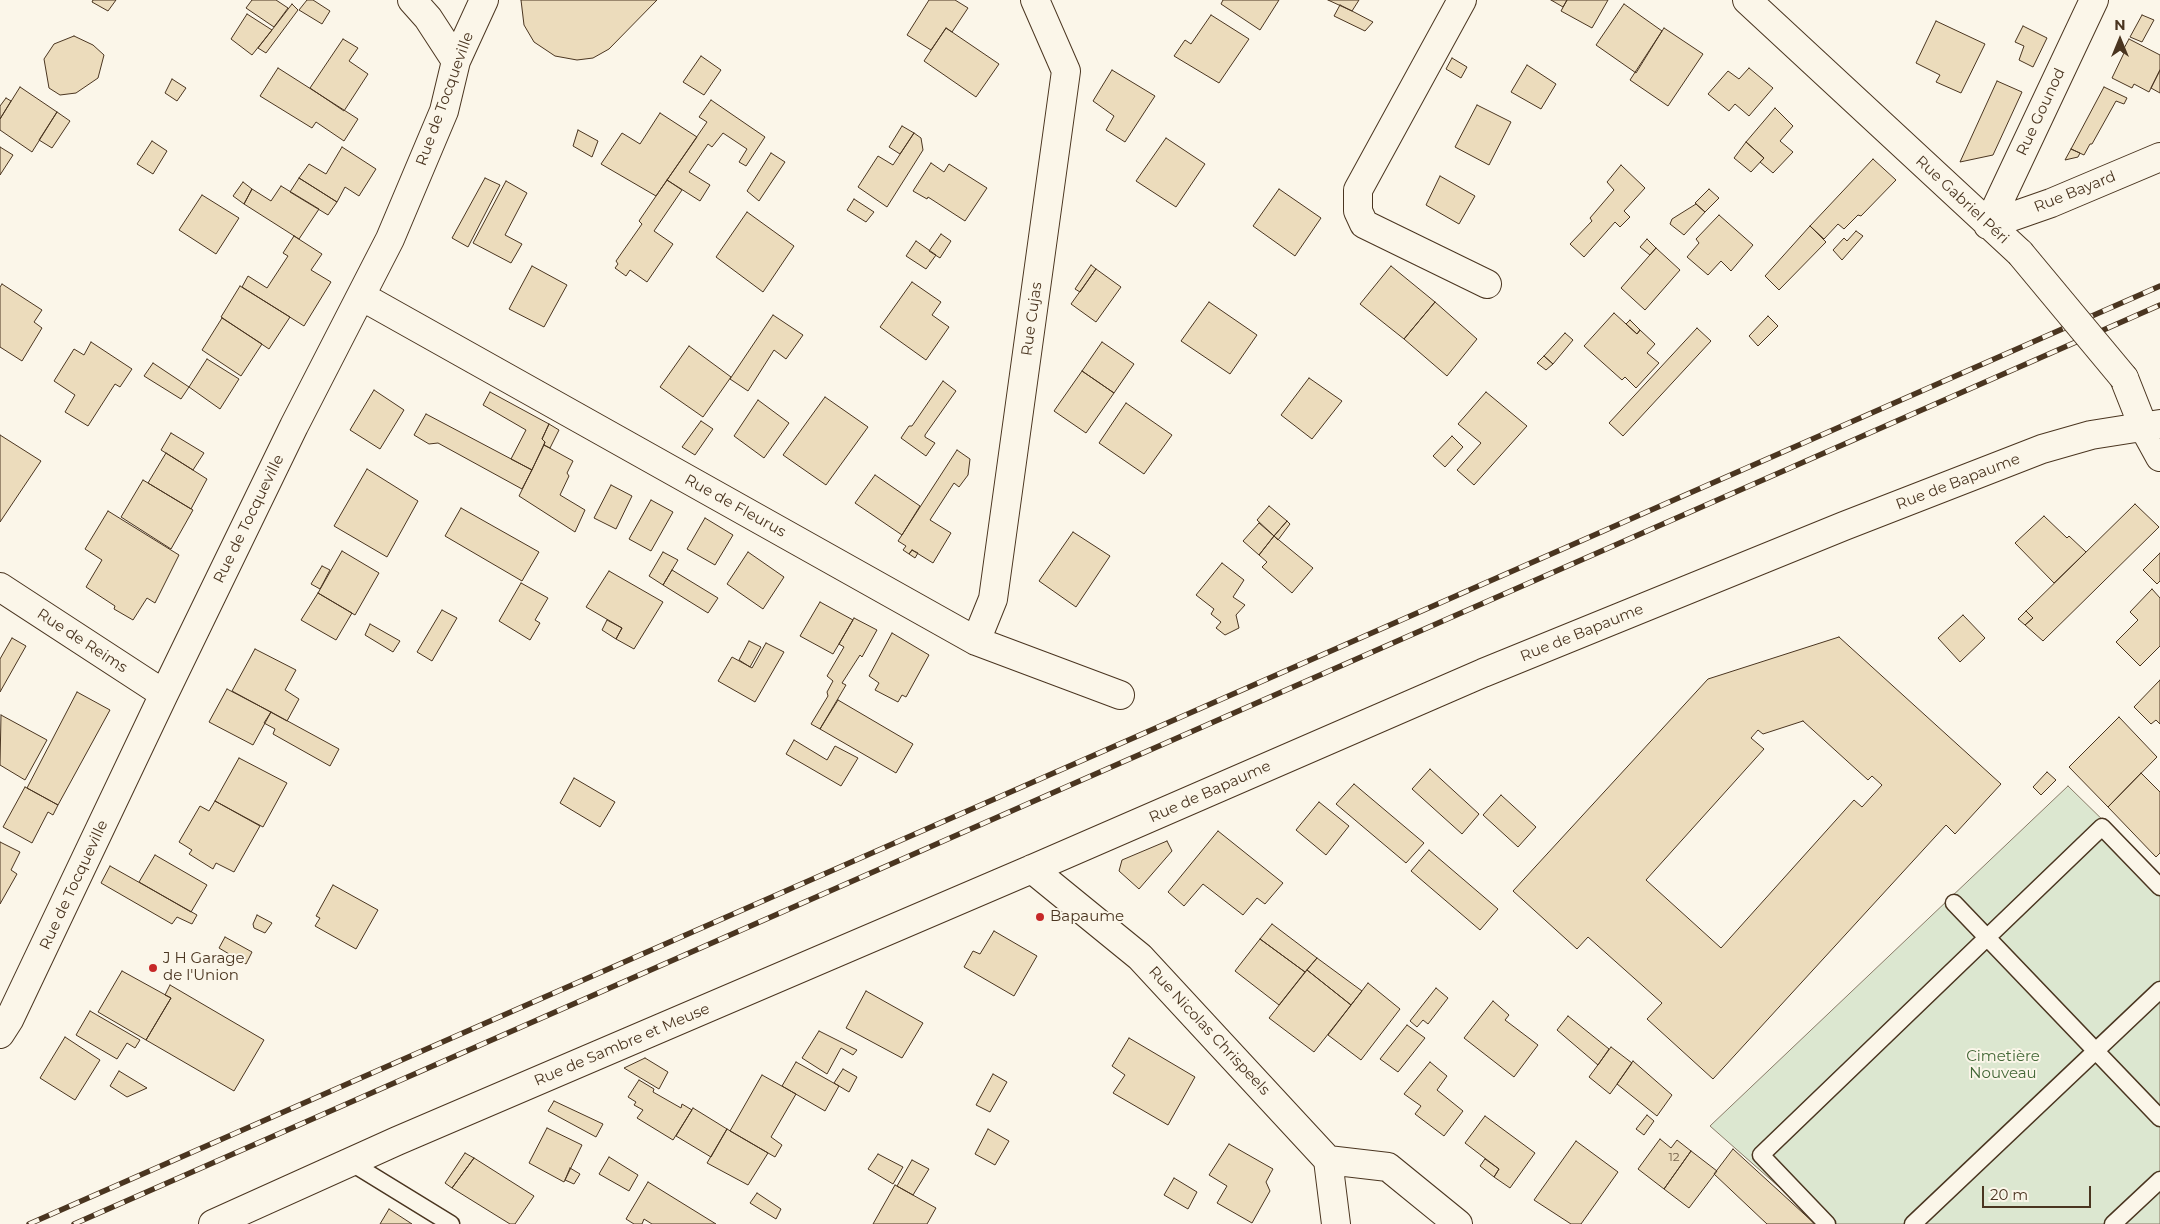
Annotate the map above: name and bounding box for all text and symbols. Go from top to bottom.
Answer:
north arrow [2095,15,2145,65]
text: N [2114,16,2126,34]
street label: Rue de Tocqueville [412,30,478,168]
street label: Rue Gounod [2013,65,2069,159]
street label: Rue Gabriel Péri [1912,152,2012,248]
street label: Rue Bayard [2032,167,2118,217]
street label: Rue Cujas [1018,281,1046,357]
street label: Rue de Bapaume [1894,450,2022,514]
street label: Rue de Tocqueville [210,452,288,586]
street label: Rue de Fleurus [681,471,789,541]
street label: Rue de Bapaume [1518,600,1646,666]
street label: Rue de Reims [33,605,131,677]
street label: Rue de Bapaume [1146,757,1274,827]
street label: Rue de Tocqueville [36,817,112,953]
place label: Bapaume [1050,908,1124,926]
marker: Bapaume [1034,911,1046,923]
place label: J H Garage de l'Union [163,950,245,985]
marker: J H Garage de l'Union [147,962,159,974]
street label: Rue Nicolas Chrispeels [1145,963,1273,1099]
street label: Rue de Sambre et Meuse [532,1000,712,1090]
park label: Cimetière Nouveau [1966,1048,2040,1083]
house number: 12 [1668,1150,1680,1164]
scale bar [1985,1176,2094,1208]
text: 20 m [1990,1185,2028,1204]

